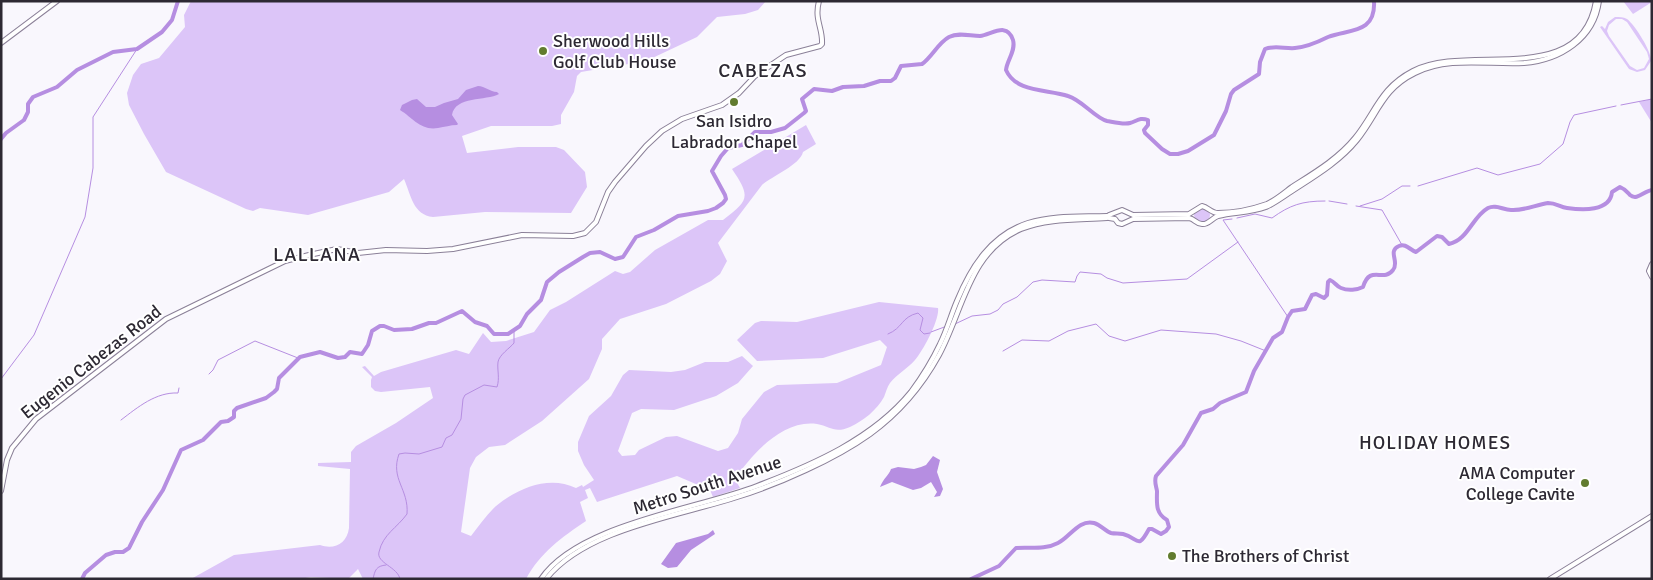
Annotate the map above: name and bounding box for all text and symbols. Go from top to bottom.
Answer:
place label: Sherwood Hills Golf Club House [553,30,677,73]
marker: Sherwood Hills Golf Club House [537,45,549,57]
district label: CABEZAS [718,58,808,83]
marker: San Isidro Labrador Chapel [728,96,740,108]
place label: San Isidro Labrador Chapel [671,110,797,153]
district label: LALLANA [273,242,361,267]
street label: Eugenio Cabezas Road [16,300,166,424]
district label: HOLIDAY HOMES [1359,431,1511,455]
street label: Metro South Avenue [630,451,784,519]
place label: AMA Computer College Cavite [1459,462,1575,505]
marker: AMA Computer College Cavite [1579,477,1591,489]
place label: The Brothers of Christ [1182,545,1349,567]
marker: The Brothers of Christ [1166,550,1178,562]

